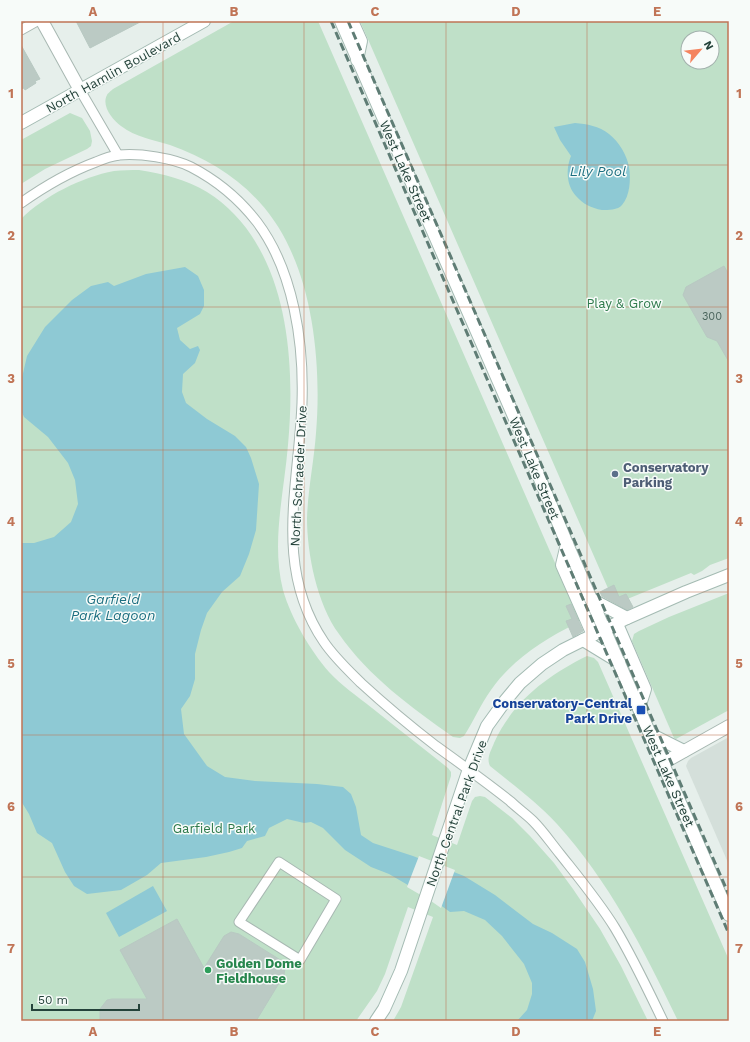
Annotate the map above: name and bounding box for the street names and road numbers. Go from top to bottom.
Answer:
street label: North Hamlin Boulevard [43,29,183,116]
street label: West Lake Street [376,118,435,225]
street label: North Schraeder Drive [287,405,310,547]
street label: West Lake Street [506,415,563,522]
street label: West Lake Street [639,723,698,830]
street label: North Central Park Drive [423,738,490,888]

